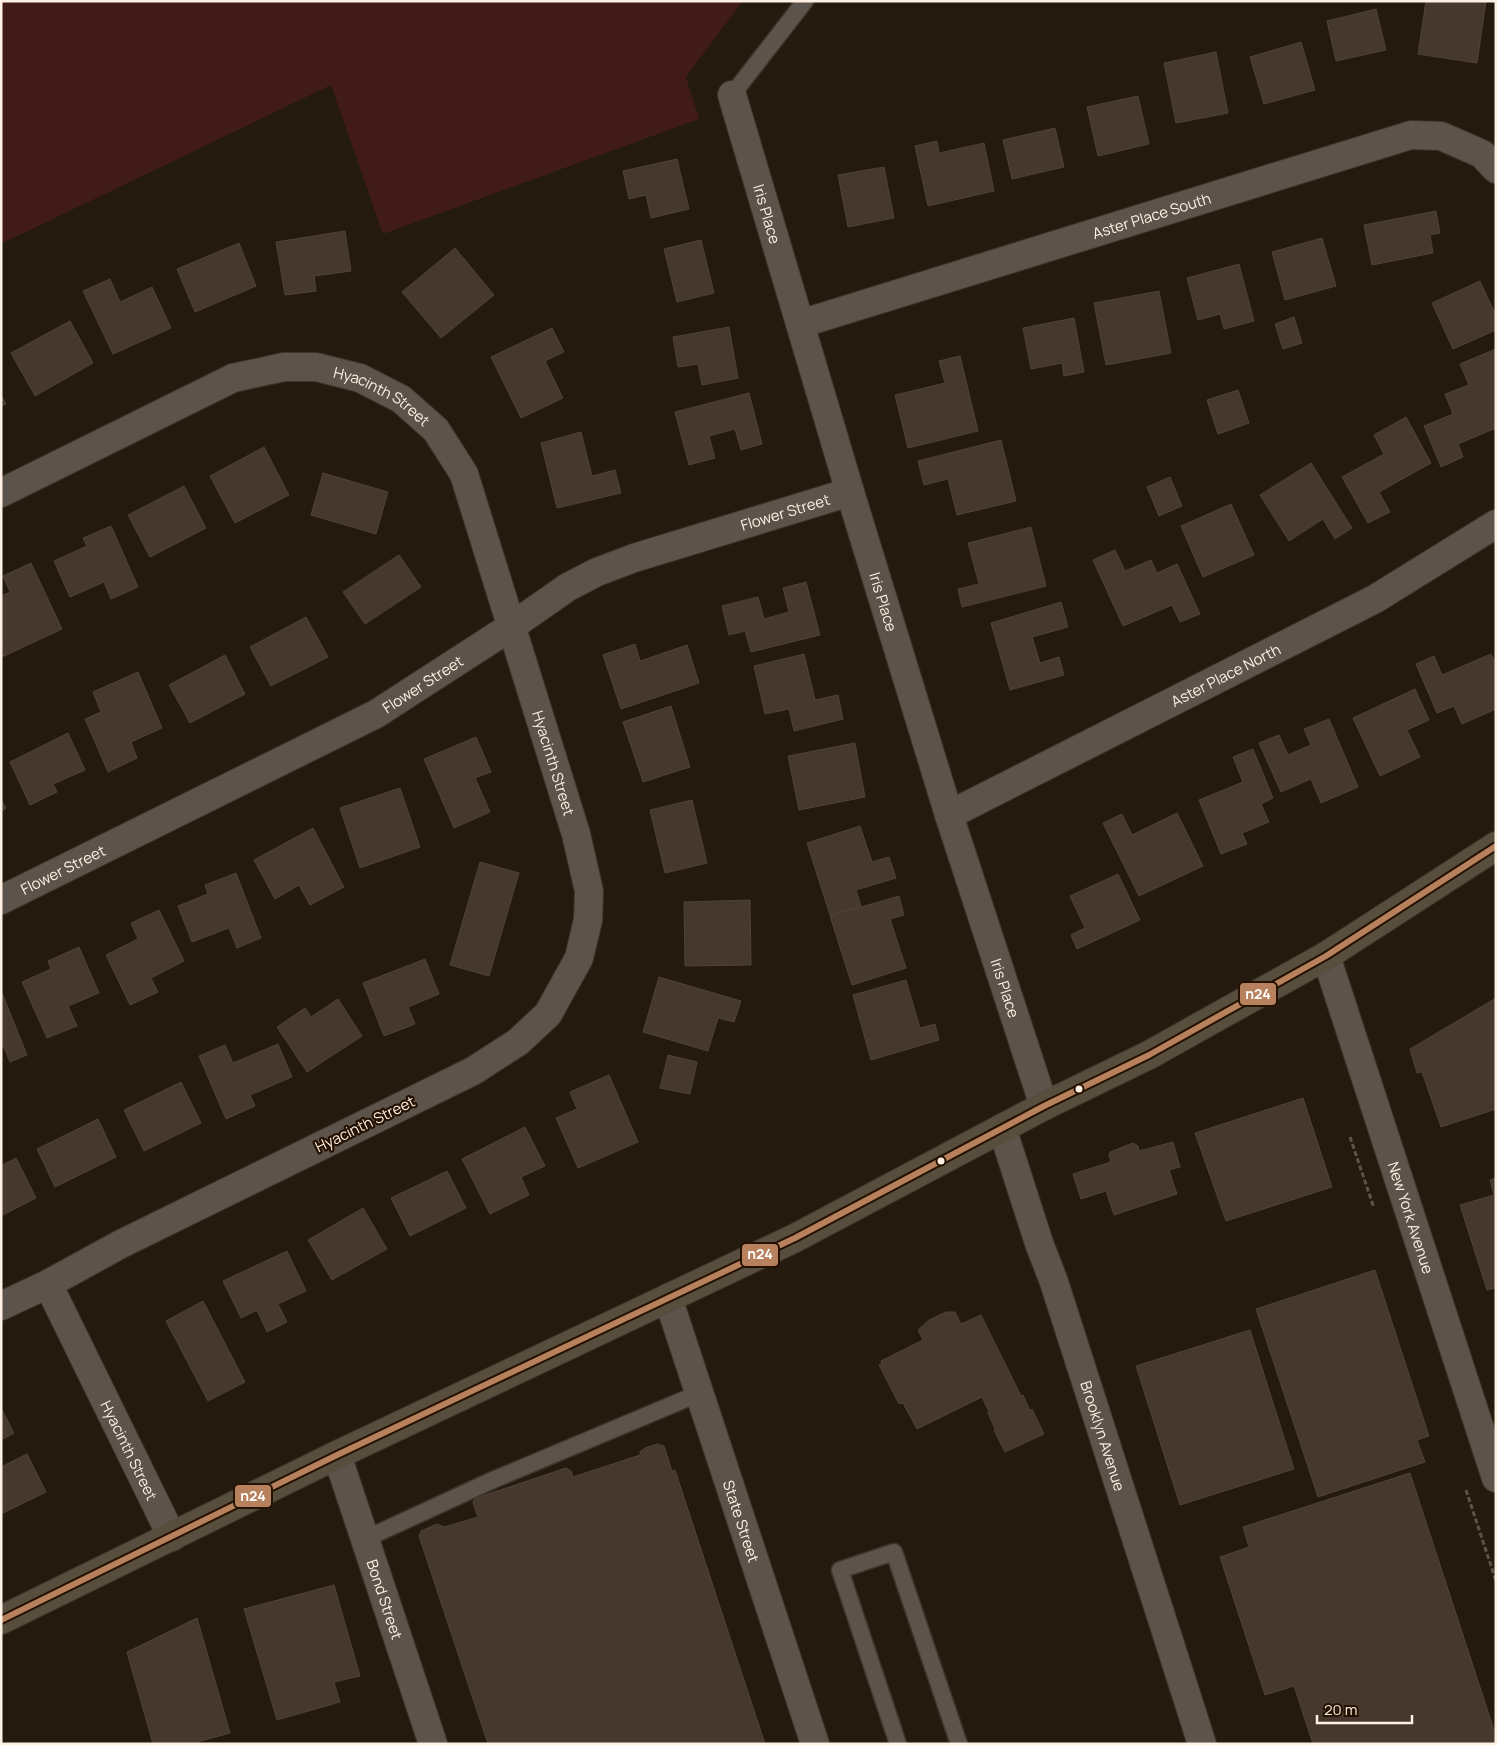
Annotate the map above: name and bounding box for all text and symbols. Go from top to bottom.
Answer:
street label: Iris Place [749,182,786,246]
street label: Aster Place South [1090,187,1214,243]
street label: Hyacinth Street [331,361,435,431]
street label: Flower Street [738,488,832,535]
street label: Iris Place [865,570,903,634]
street label: Aster Place North [1167,638,1284,711]
street label: Flower Street [378,650,467,718]
street label: Hyacinth Street [528,708,580,818]
street label: Flower Street [17,839,109,899]
street label: Iris Place [986,956,1025,1021]
line badge: n24 [1239,982,1277,1006]
text: n24 [1245,984,1271,1003]
unlabelled marker [1074,1084,1084,1094]
street label: Hyacinth Street [312,1091,418,1157]
unlabelled marker [936,1156,946,1166]
street label: New York Avenue [1383,1159,1439,1276]
line badge: n24 [741,1243,779,1267]
text: n24 [747,1244,773,1263]
street label: Brooklyn Avenue [1076,1378,1131,1494]
street label: Hyacinth Street [96,1397,163,1504]
street label: State Street [718,1477,765,1565]
line badge: n24 [234,1484,272,1508]
text: n24 [240,1486,266,1505]
street label: Bond Street [362,1557,408,1642]
scale bar [1317,1692,1412,1724]
text: 20 m [1324,1699,1357,1720]

